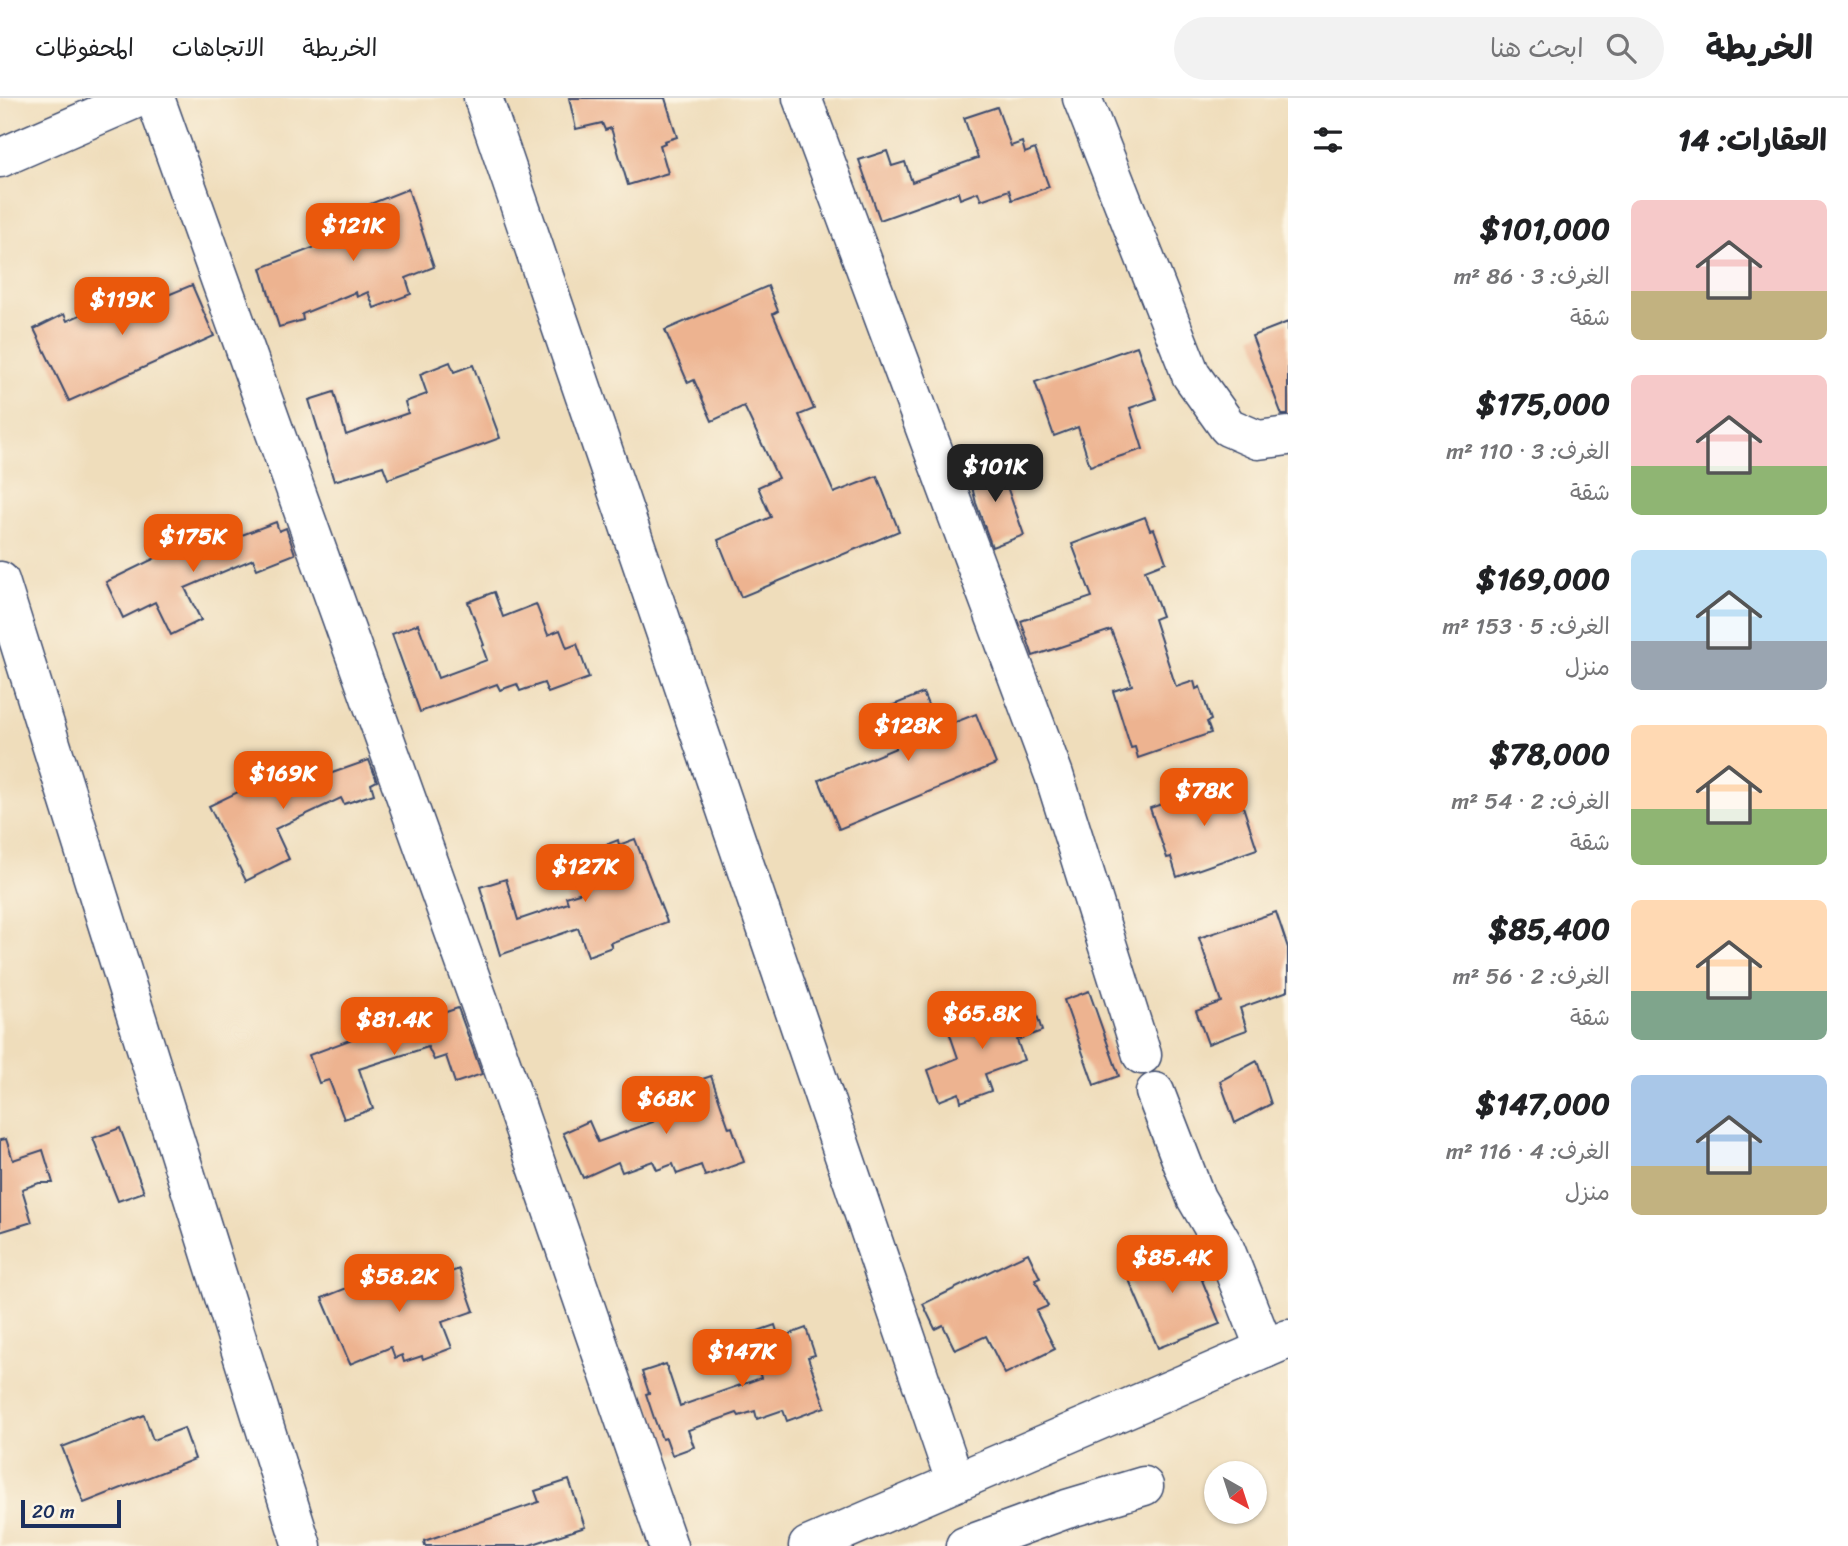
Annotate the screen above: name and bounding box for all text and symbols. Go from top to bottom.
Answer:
search box [1174,17,1664,80]
text: الخريطة [1706,19,1813,77]
text: ابحث هنا [1490,25,1584,71]
text: المحفوظات [35,27,134,69]
text: الاتجاهات [172,27,265,69]
text: الخريطة [303,27,377,69]
icon: search [1602,29,1640,67]
text: العقارات: 14 [1678,113,1827,167]
icon: filters [1309,121,1347,159]
text: $101,000 [1480,202,1610,256]
pin: $121K [304,204,402,263]
text: $121K [322,205,384,246]
icon: home [1687,228,1771,312]
text: الغرف: 3 · 86 m² [1454,256,1610,297]
pin: $119K [73,278,171,337]
text: $119K [90,279,154,320]
text: شقة [1570,297,1610,338]
text: $175,000 [1477,377,1610,431]
icon: home [1687,403,1771,487]
text: الغرف: 3 · 110 m² [1446,431,1610,472]
pin: $101K [946,444,1044,504]
text: $101K [963,446,1027,487]
text: شقة [1570,472,1610,513]
pin: $175K [144,514,242,574]
text: $175K [160,516,226,557]
text: $169,000 [1477,552,1610,606]
icon: home [1687,578,1771,662]
text: الغرف: 5 · 153 m² [1443,606,1610,647]
text: منزل [1565,647,1610,688]
pin: $128K [859,704,957,763]
text: $128K [875,705,941,746]
text: $78,000 [1490,727,1610,781]
pin: $169K [234,752,332,811]
text: $169K [250,753,316,794]
icon: home [1687,753,1771,837]
pin: $78K [1163,768,1245,828]
text: $78K [1176,770,1232,811]
text: الغرف: 2 · 54 m² [1452,781,1610,822]
text: شقة [1570,822,1610,863]
pin: $127K [536,844,634,904]
text: $127K [552,846,618,887]
text: $85,400 [1489,902,1610,956]
icon: home [1687,928,1771,1012]
text: الغرف: 2 · 56 m² [1453,956,1610,997]
pin: $65.8K [925,992,1039,1051]
text: $65.8K [943,993,1021,1034]
text: شقة [1570,997,1610,1038]
pin: $81.4K [337,998,451,1057]
text: $81.4K [357,999,431,1040]
pin: $68K [625,1076,707,1136]
text: $147,000 [1476,1077,1610,1131]
text: $68K [638,1078,694,1119]
icon: home [1687,1103,1771,1187]
text: الغرف: 4 · 116 m² [1446,1131,1610,1172]
text: منزل [1565,1172,1610,1213]
pin: $85.4K [1115,1236,1229,1295]
text: $85.4K [1133,1237,1211,1278]
pin: $58.2K [342,1254,456,1314]
text: $58.2K [360,1256,438,1297]
pin: $147K [693,1330,791,1389]
text: $147K [709,1331,775,1372]
north arrow [1204,1461,1267,1524]
map controls [1204,1461,1267,1524]
text: 20 m [32,1495,75,1528]
scale bar [21,1497,121,1529]

